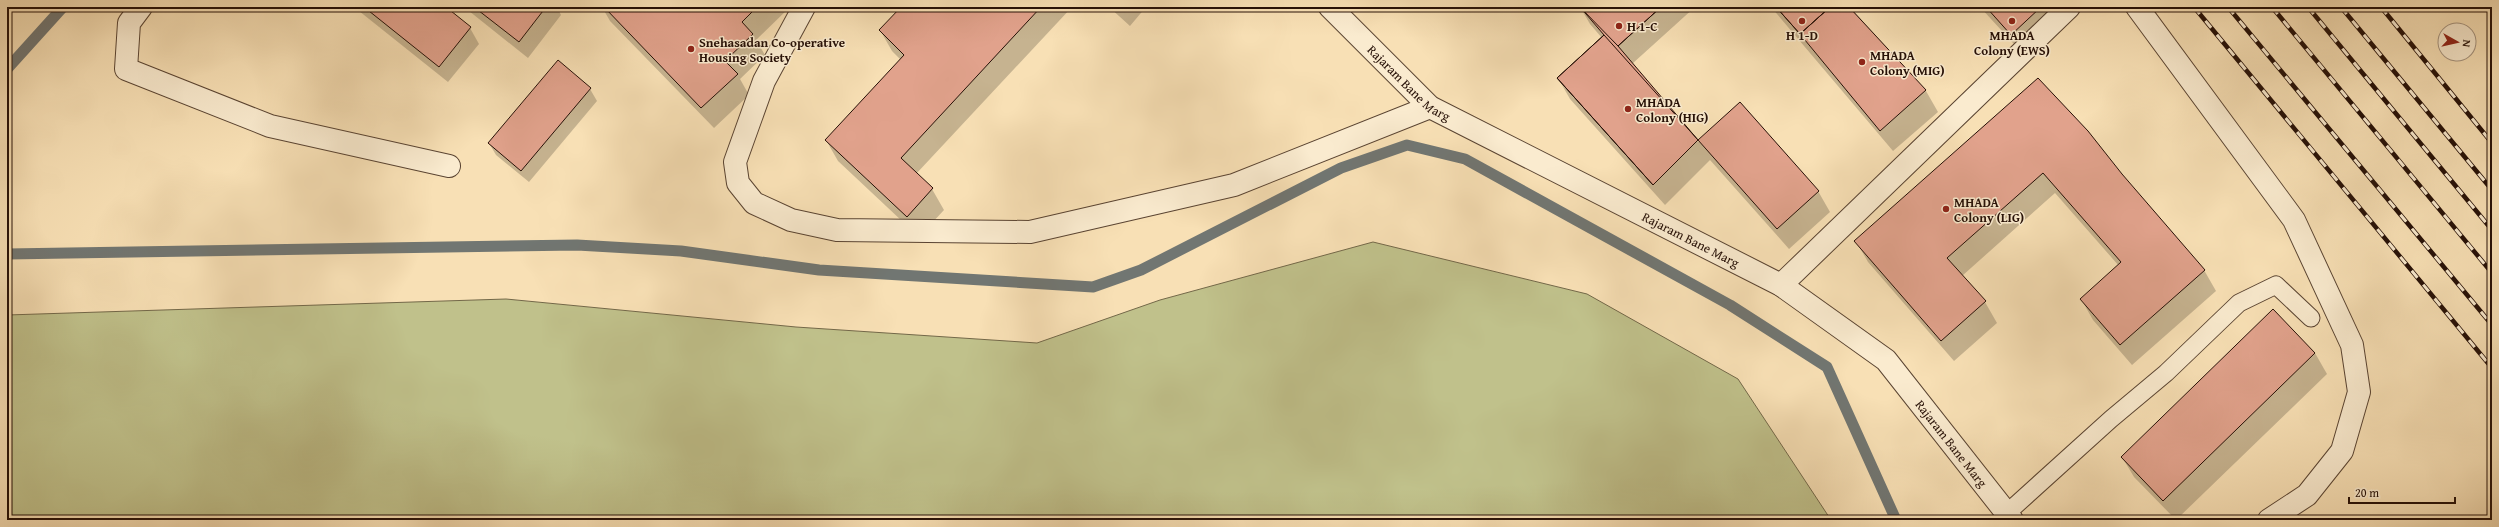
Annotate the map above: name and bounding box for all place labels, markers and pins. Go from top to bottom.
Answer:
marker: H 1-D [1797,16,1807,26]
marker: MHADA Colony (EWS) [2007,16,2017,26]
place label: H 1-C [1627,17,1658,36]
marker: H 1-C [1614,21,1624,31]
place label: H 1-D [1786,26,1818,45]
place label: MHADA Colony (EWS) [1974,26,2050,60]
place label: Snehasadan Co-operative Housing Society [699,33,845,67]
marker: Snehasadan Co-operative Housing Society [686,44,696,54]
place label: MHADA Colony (MIG) [1870,46,1945,80]
marker: MHADA Colony (MIG) [1857,57,1867,67]
place label: MHADA Colony (HIG) [1636,93,1708,127]
marker: MHADA Colony (HIG) [1623,104,1633,114]
place label: MHADA Colony (LIG) [1954,193,2024,227]
marker: MHADA Colony (LIG) [1941,204,1951,214]

